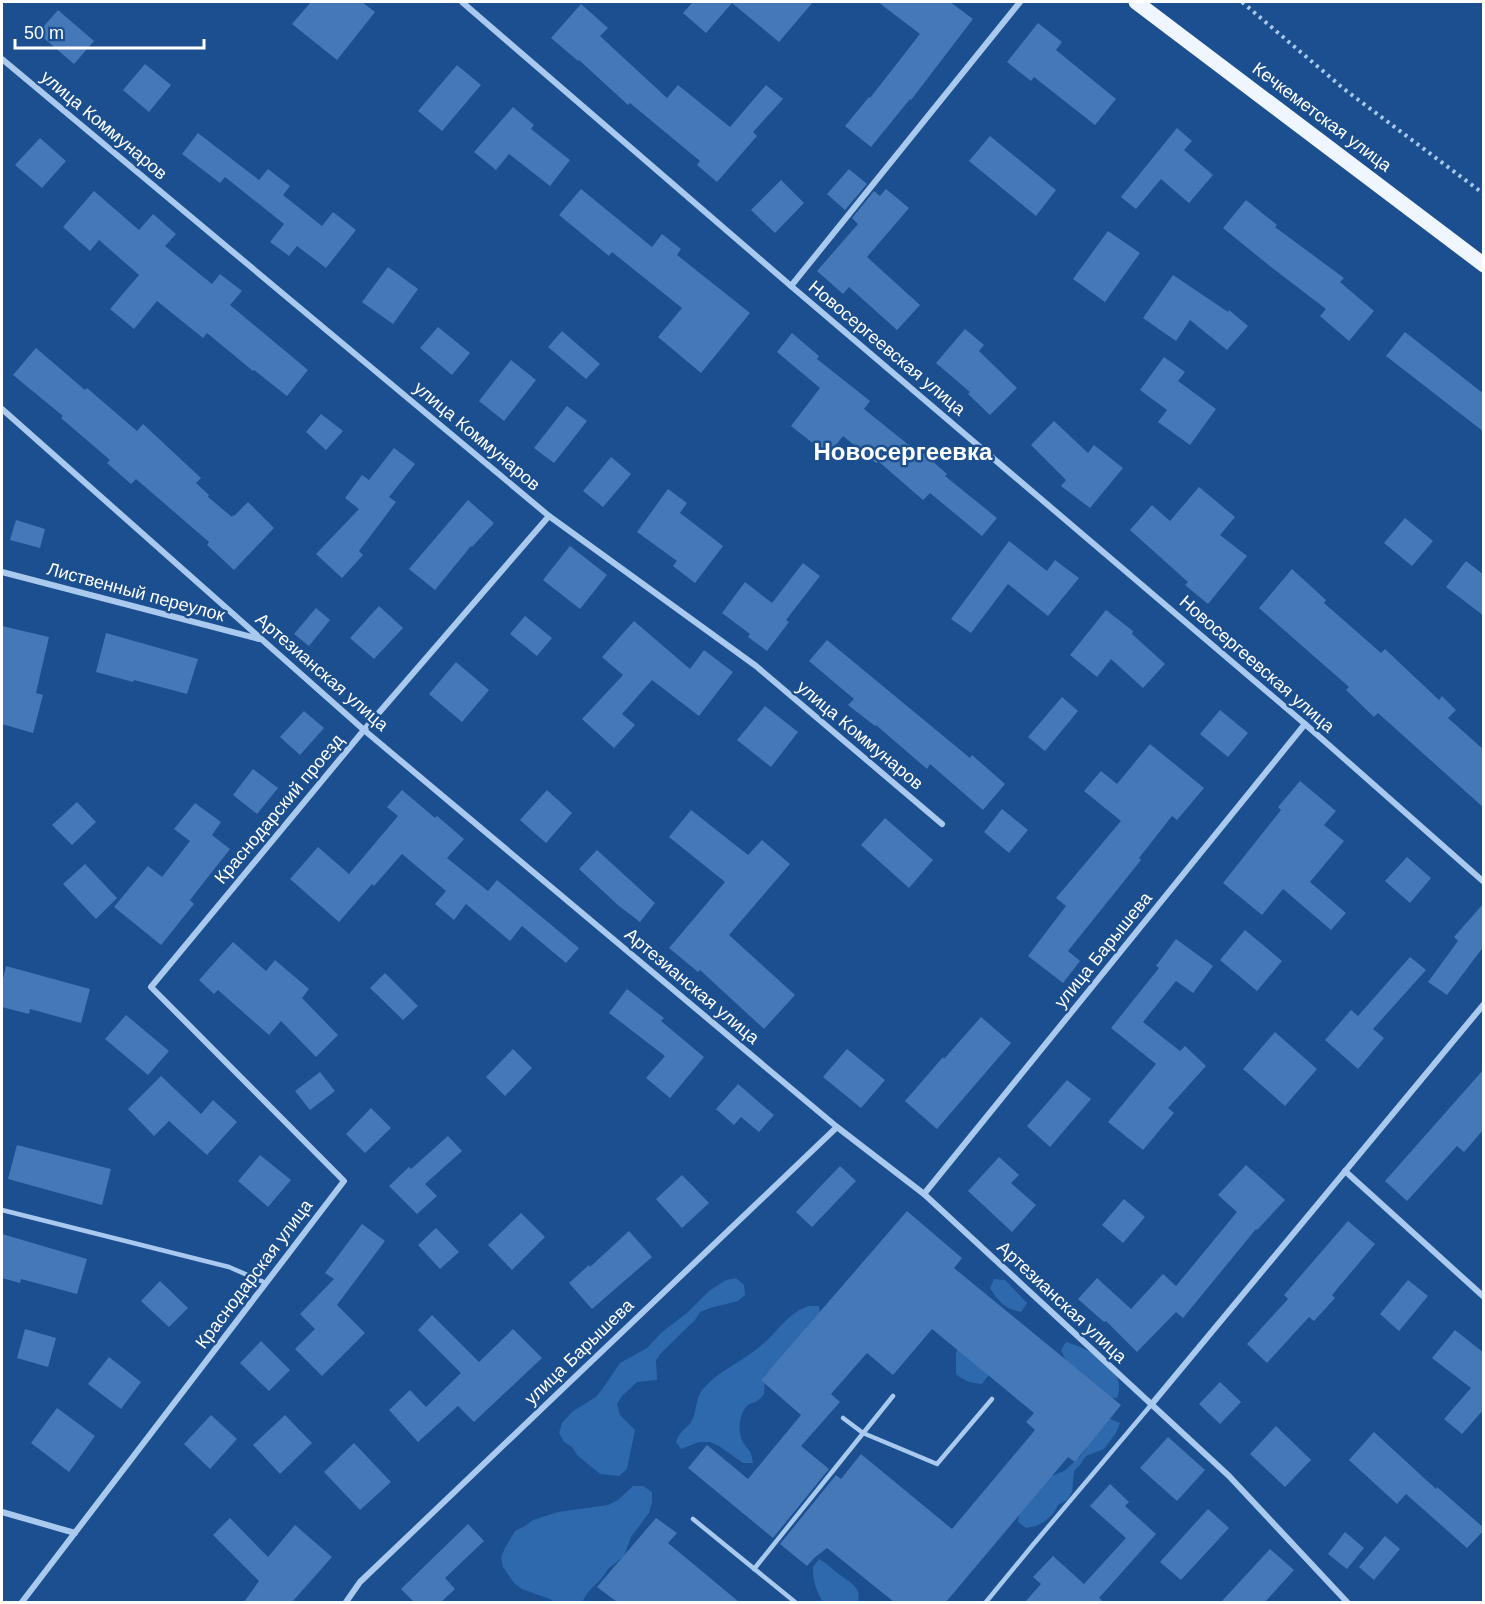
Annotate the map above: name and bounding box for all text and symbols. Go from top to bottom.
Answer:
scale bar [15,12,204,50]
text: 50 m [24,23,64,43]
street label: Кечкеметская улица [1249,58,1396,176]
street label: улица Коммунаров [37,66,171,184]
street label: Новосергеевская улица [805,277,970,420]
street label: улица Коммунаров [410,377,544,495]
district label: Новосергеевка [814,438,993,465]
street label: Лиственный переулок [45,559,227,625]
street label: Новосергеевская улица [1176,591,1339,737]
street label: Артезианская улица [252,609,393,736]
street label: улица Коммунаров [793,676,927,794]
street label: Краснодарский проезд [210,730,348,888]
street label: улица Барышева [1050,887,1156,1012]
street label: Артезианская улица [621,924,764,1049]
street label: Краснодарская улица [192,1195,317,1352]
street label: Артезианская улица [993,1237,1131,1368]
street label: улица Барышева [521,1294,638,1409]

